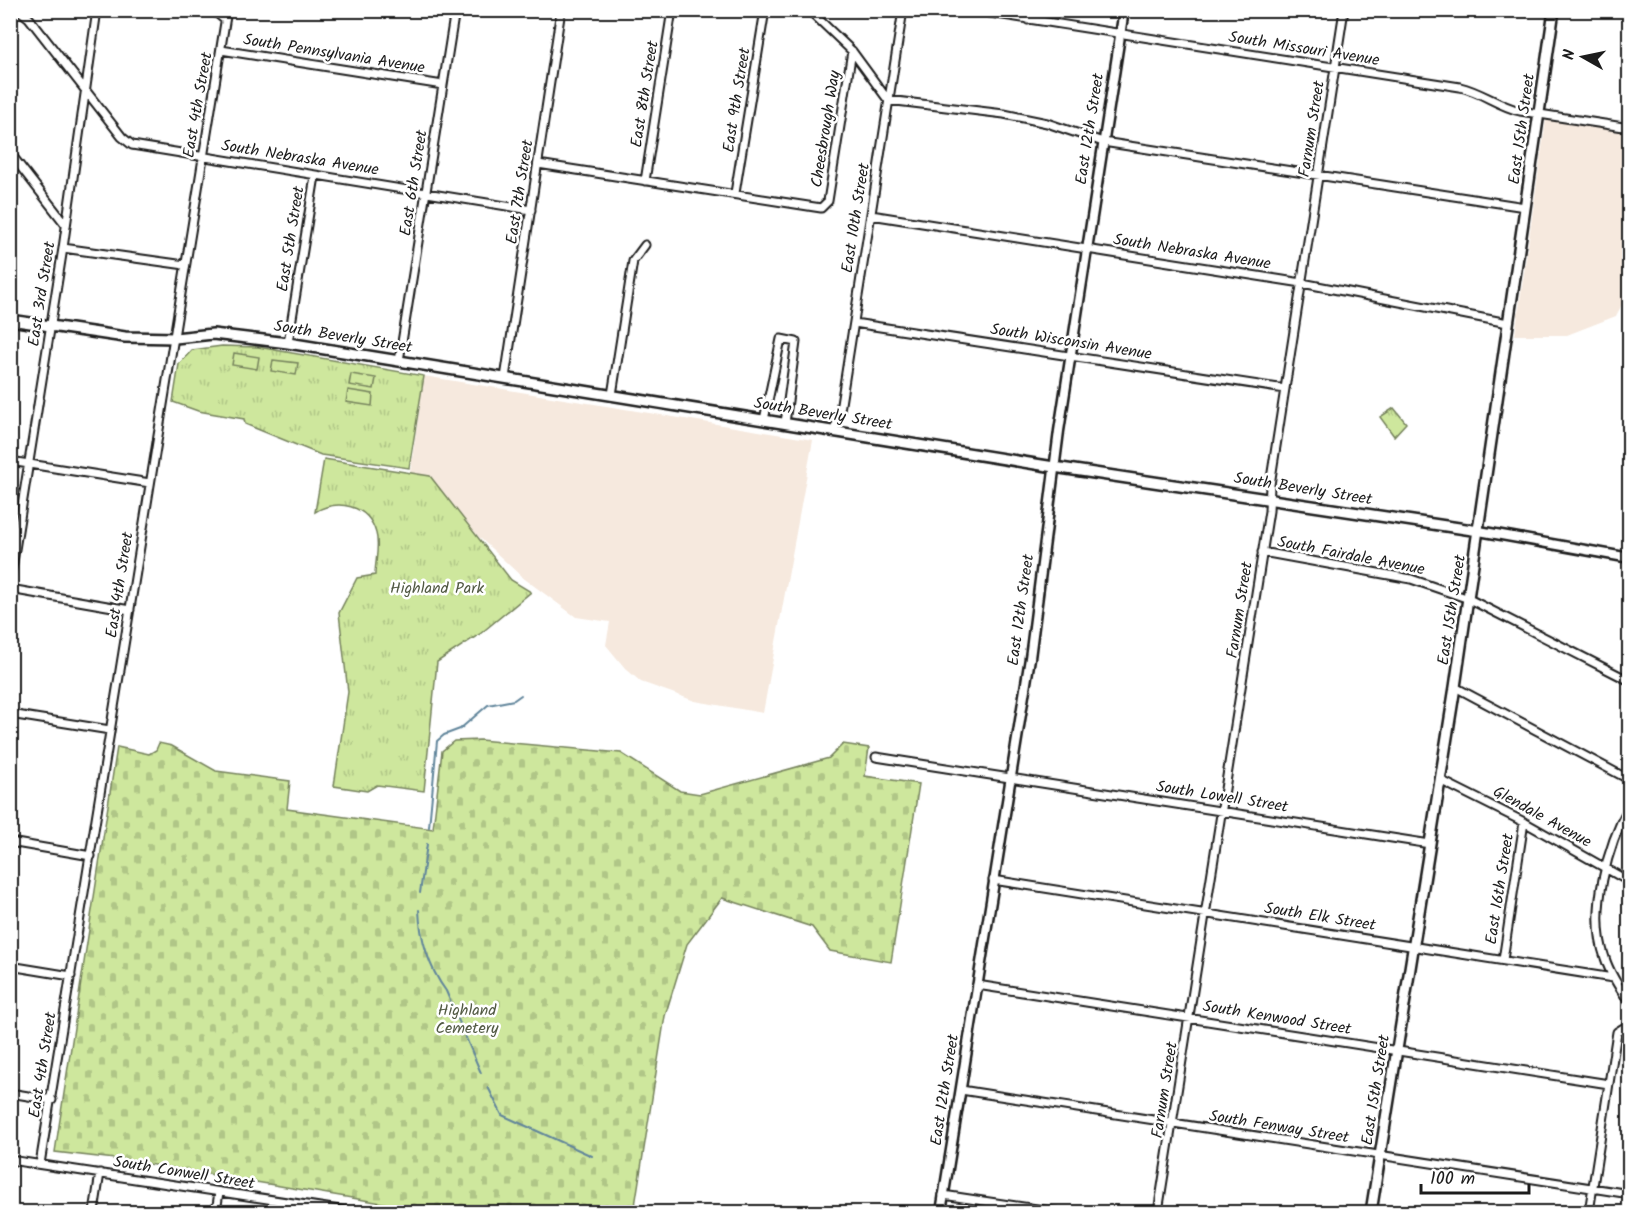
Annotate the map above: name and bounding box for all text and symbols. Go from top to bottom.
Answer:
street label: South Missouri Avenue [1227,25,1381,73]
street label: South Pennsylvania Avenue [241,27,427,81]
north arrow [1553,27,1613,87]
street label: East 8th Street [624,38,666,149]
street label: East 9th Street [716,45,758,154]
text: N [1557,48,1583,62]
street label: East 4th Street [176,49,220,160]
street label: Cheesbrough Way [804,68,848,189]
street label: East 12th Street [1069,71,1111,186]
street label: East 15th Street [1502,71,1542,186]
street label: Farnum Street [1292,78,1332,179]
street label: East 6th Street [393,127,435,238]
street label: South Nebraska Avenue [219,133,381,183]
street label: East 7th Street [499,137,541,246]
street label: East 10th Street [835,160,877,275]
street label: East 5th Street [270,184,312,294]
street label: South Nebraska Avenue [1111,227,1273,277]
street label: East 3rd Street [21,239,63,348]
street label: South Beverly Street [272,314,415,360]
street label: South Wisconsin Avenue [988,317,1154,367]
street label: South Beverly Street [752,391,895,437]
street label: South Beverly Street [1232,466,1375,512]
street label: East 4th Street [99,529,141,640]
street label: South Fairdale Avenue [1275,529,1427,583]
street label: East 12th Street [1001,552,1041,667]
street label: East 15th Street [1431,552,1473,667]
street label: Farnum Street [1220,559,1260,660]
park label: Highland Park [390,576,485,601]
street label: South Lowell Street [1154,774,1291,820]
street label: Glendale Avenue [1488,780,1596,854]
street label: East 16th Street [1479,831,1521,946]
street label: South Elk Street [1263,896,1378,938]
street label: South Kenwood Street [1201,994,1354,1042]
park label: Highland Cemetery [436,998,499,1041]
street label: East 4th Street [22,1009,64,1120]
street label: East 12th Street [924,1032,966,1147]
street label: East 15th Street [1355,1032,1397,1147]
street label: Farnum Street [1145,1039,1185,1140]
street label: South Fenway Street [1207,1104,1352,1151]
street label: South Conwell Street [112,1149,257,1197]
scale bar [1421,1157,1529,1195]
text: 100 m [1430,1165,1475,1194]

